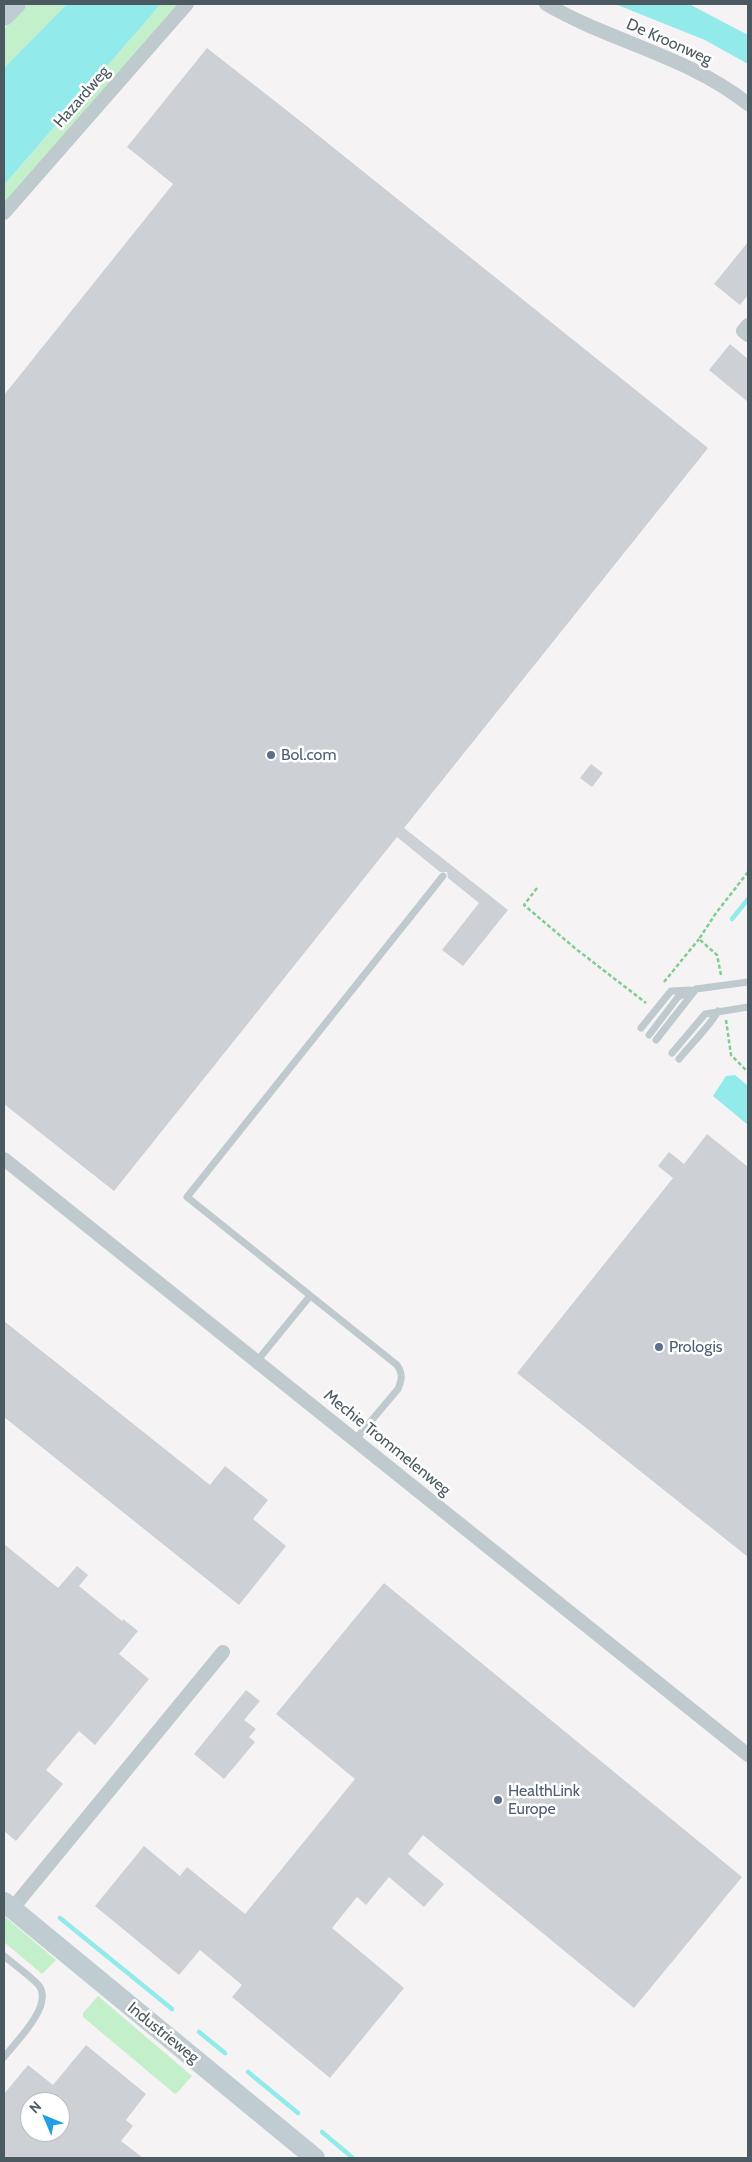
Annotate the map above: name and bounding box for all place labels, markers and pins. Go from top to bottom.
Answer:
place label: Bol.com [281,745,336,765]
marker: Bol.com [265,749,277,761]
place label: Prologis [669,1337,722,1357]
marker: Prologis [653,1341,665,1353]
place label: HealthLink Europe [508,1781,580,1819]
marker: HealthLink Europe [492,1794,504,1806]

